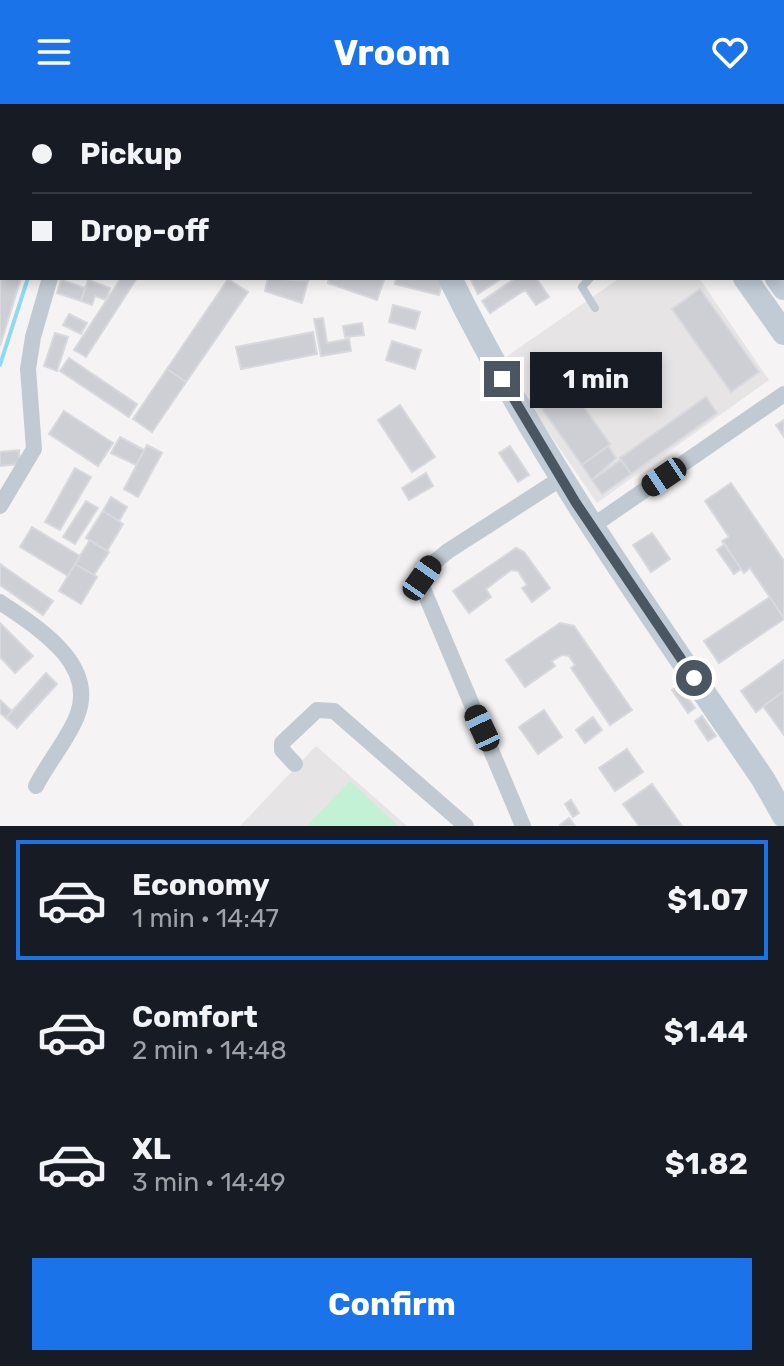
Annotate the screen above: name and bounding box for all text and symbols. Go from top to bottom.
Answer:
icon: menu [32,30,76,74]
icon: heart [708,30,752,74]
text: Vroom [334,31,450,74]
text: Pickup [80,136,182,172]
text: Drop-off [80,213,209,249]
callout: 1 min [530,351,662,407]
route end [484,361,520,397]
text: 1 min [563,364,629,395]
car [637,454,691,500]
car [398,551,446,605]
route start [676,660,712,696]
car [461,701,503,755]
icon: car [36,864,108,936]
text: Economy [132,867,270,903]
text: $1.07 [667,882,748,918]
text: 1 min · 14:47 [132,903,279,934]
icon: car [36,996,108,1068]
text: Comfort [132,999,258,1035]
text: $1.44 [664,1014,748,1050]
text: 2 min · 14:48 [132,1035,287,1066]
icon: car [36,1128,108,1200]
text: XL [132,1131,171,1167]
text: $1.82 [665,1146,748,1182]
text: 3 min · 14:49 [132,1167,286,1198]
button: Confirm [32,1258,752,1350]

